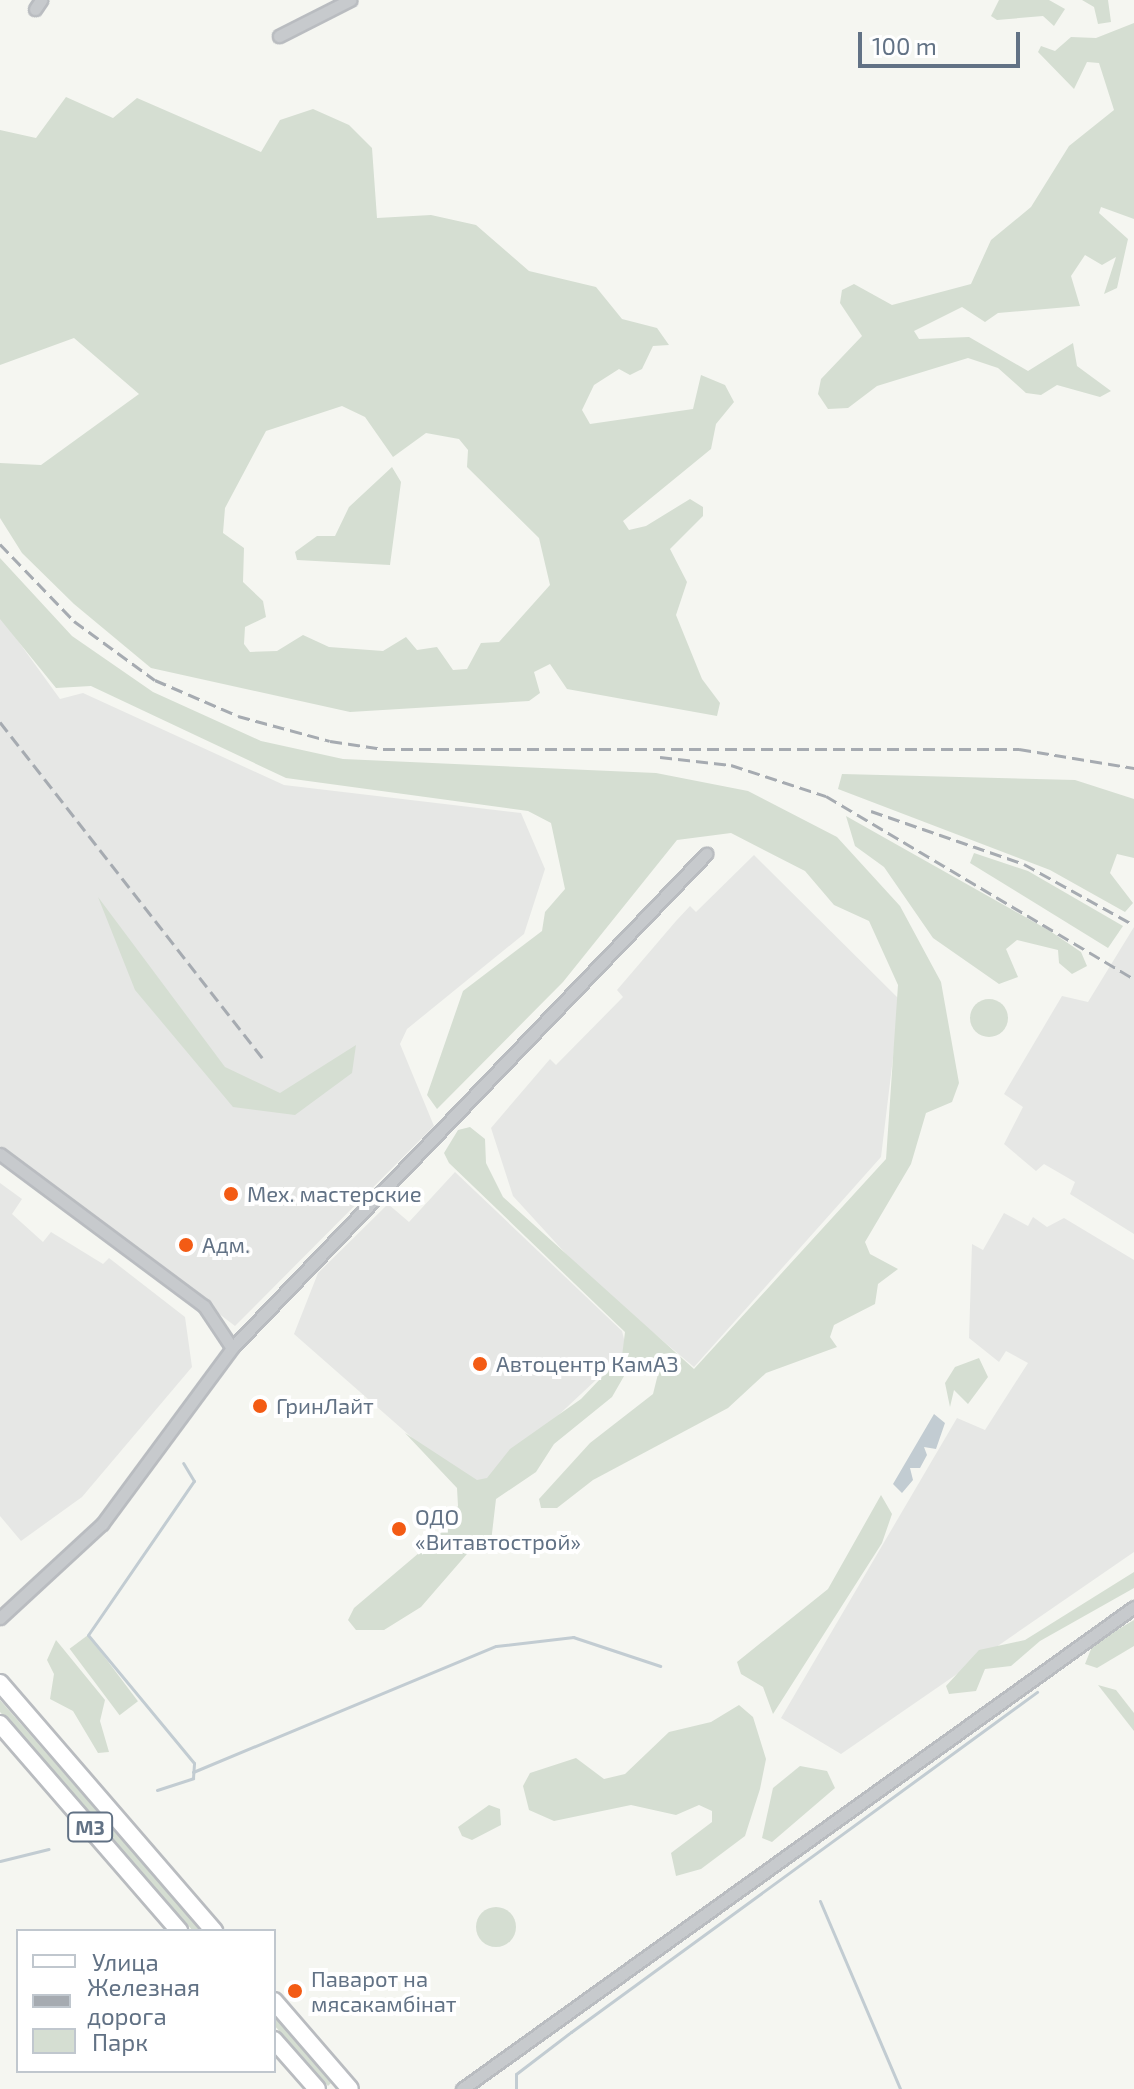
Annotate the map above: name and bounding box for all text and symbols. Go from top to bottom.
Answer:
scale bar [862,16,1024,66]
text: 100 m [872,31,937,60]
place label: Мех. мастерские [247,1181,422,1207]
marker: Мех. мастерские [222,1185,240,1203]
place label: Адм. [202,1232,250,1258]
marker: Адм. [177,1236,195,1254]
place label: Автоцентр КамАЗ [496,1351,679,1377]
marker: Автоцентр КамАЗ [471,1355,489,1373]
place label: ГринЛайт [276,1393,374,1419]
marker: ГринЛайт [251,1397,269,1415]
place label: ОДО «Витавтострой» [415,1503,581,1554]
marker: ОДО «Витавтострой» [390,1520,408,1538]
road number: М3 [66,1811,114,1843]
legend [16,1929,276,2073]
text: Улица [92,1947,159,1976]
place label: Паварот на мясакамбінат [311,1965,457,2016]
text: Железная дорога [87,1972,200,2030]
marker: Паварот на мясакамбінат [286,1982,304,2000]
text: Парк [92,2027,148,2056]

